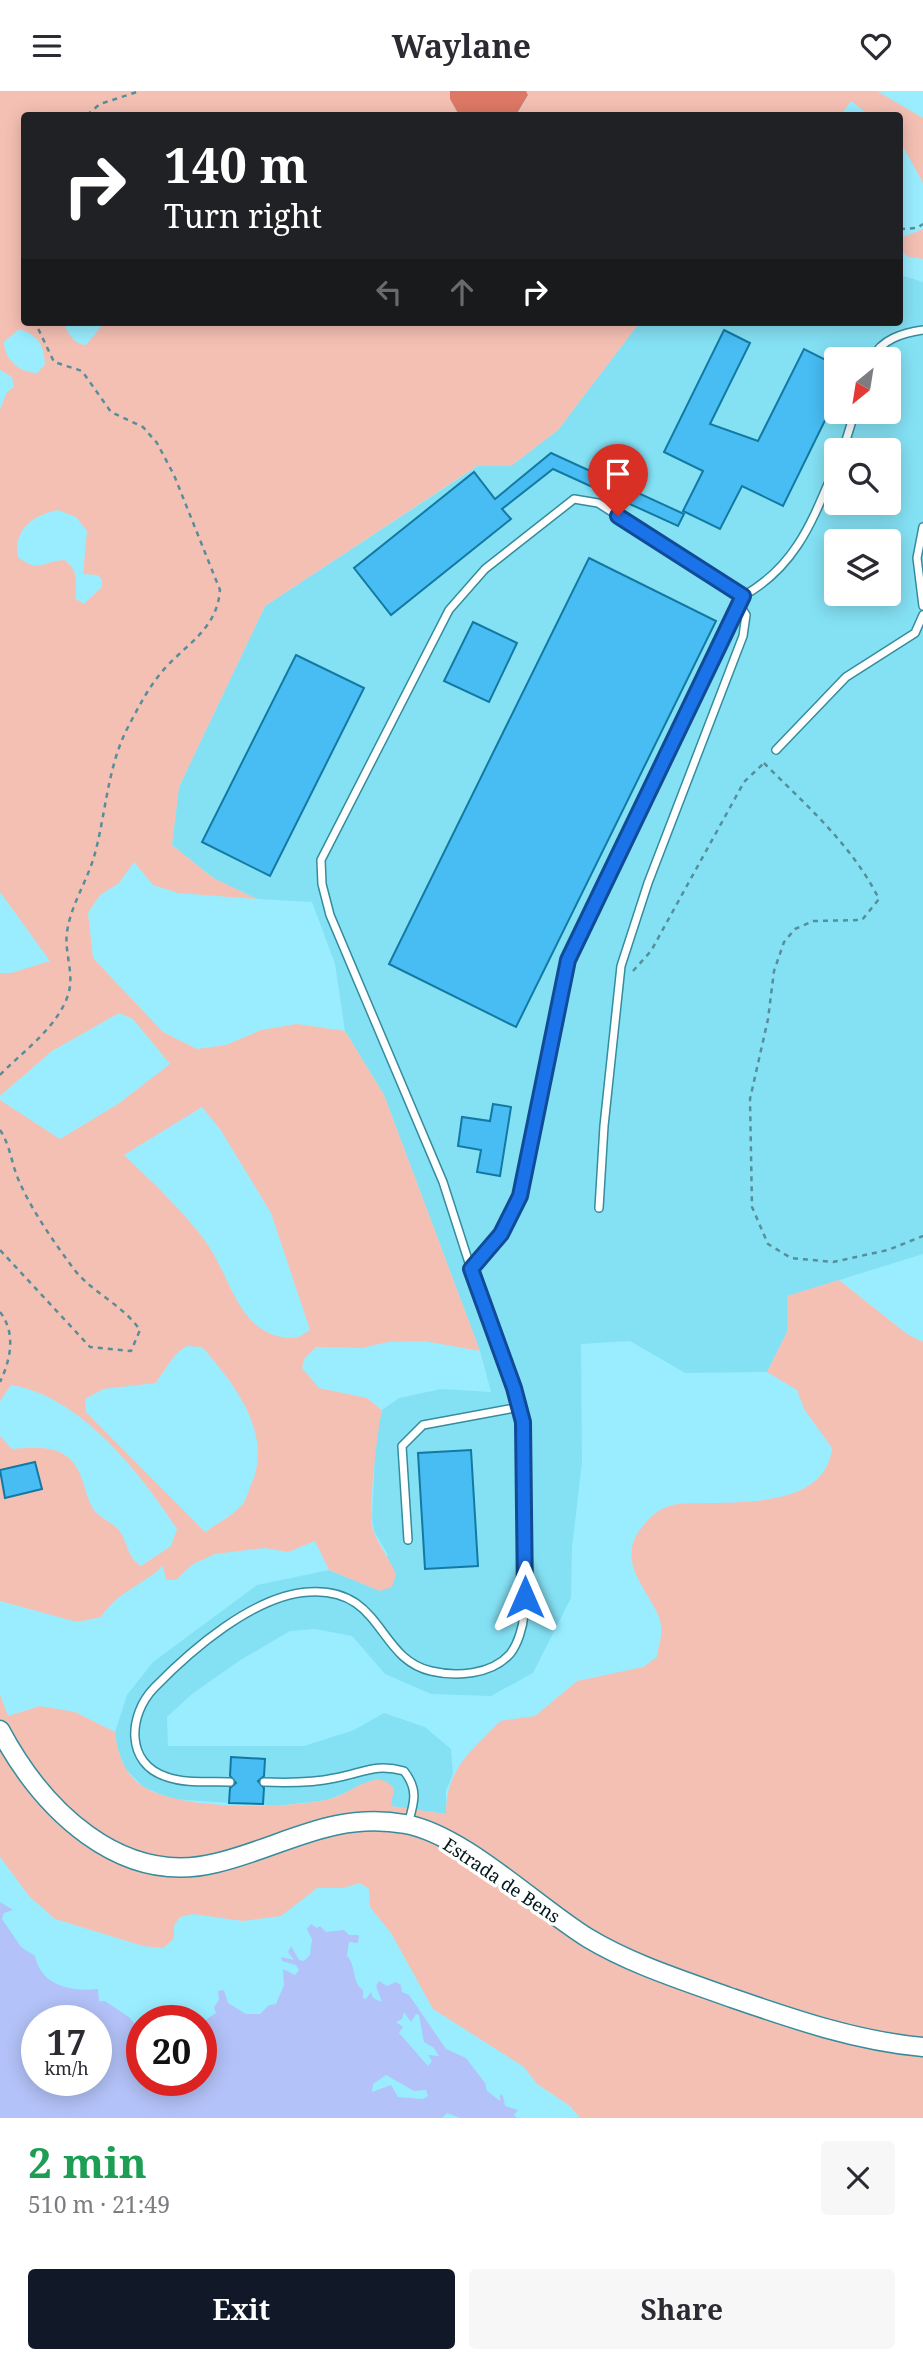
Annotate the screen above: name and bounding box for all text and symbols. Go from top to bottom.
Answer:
text: Waylane [392,24,531,67]
icon: menu [28,27,66,65]
icon: heart [857,27,895,65]
text: 140 m [164,131,308,197]
icon: right [49,140,140,231]
text: Turn right [164,194,322,237]
icon: left [370,273,408,311]
icon: ahead [443,273,481,311]
icon: right [516,273,554,311]
north arrow [824,347,901,423]
map controls [824,347,901,606]
button: search [824,438,901,515]
pin [588,444,648,516]
icon: arrive [599,455,637,493]
button: layers [824,529,901,606]
position arrow [488,1560,562,1634]
street label: Estrada de Bens [439,1832,565,1928]
speed limit sign: 20 [126,2005,217,2096]
text: 17 [47,2018,86,2065]
text: km/h [44,2056,89,2080]
text: 2 min [28,2133,147,2190]
button: close [821,2141,895,2215]
text: 510 m · 21:49 [28,2188,170,2220]
button: Exit [28,2269,455,2349]
button: Share [469,2269,895,2349]

